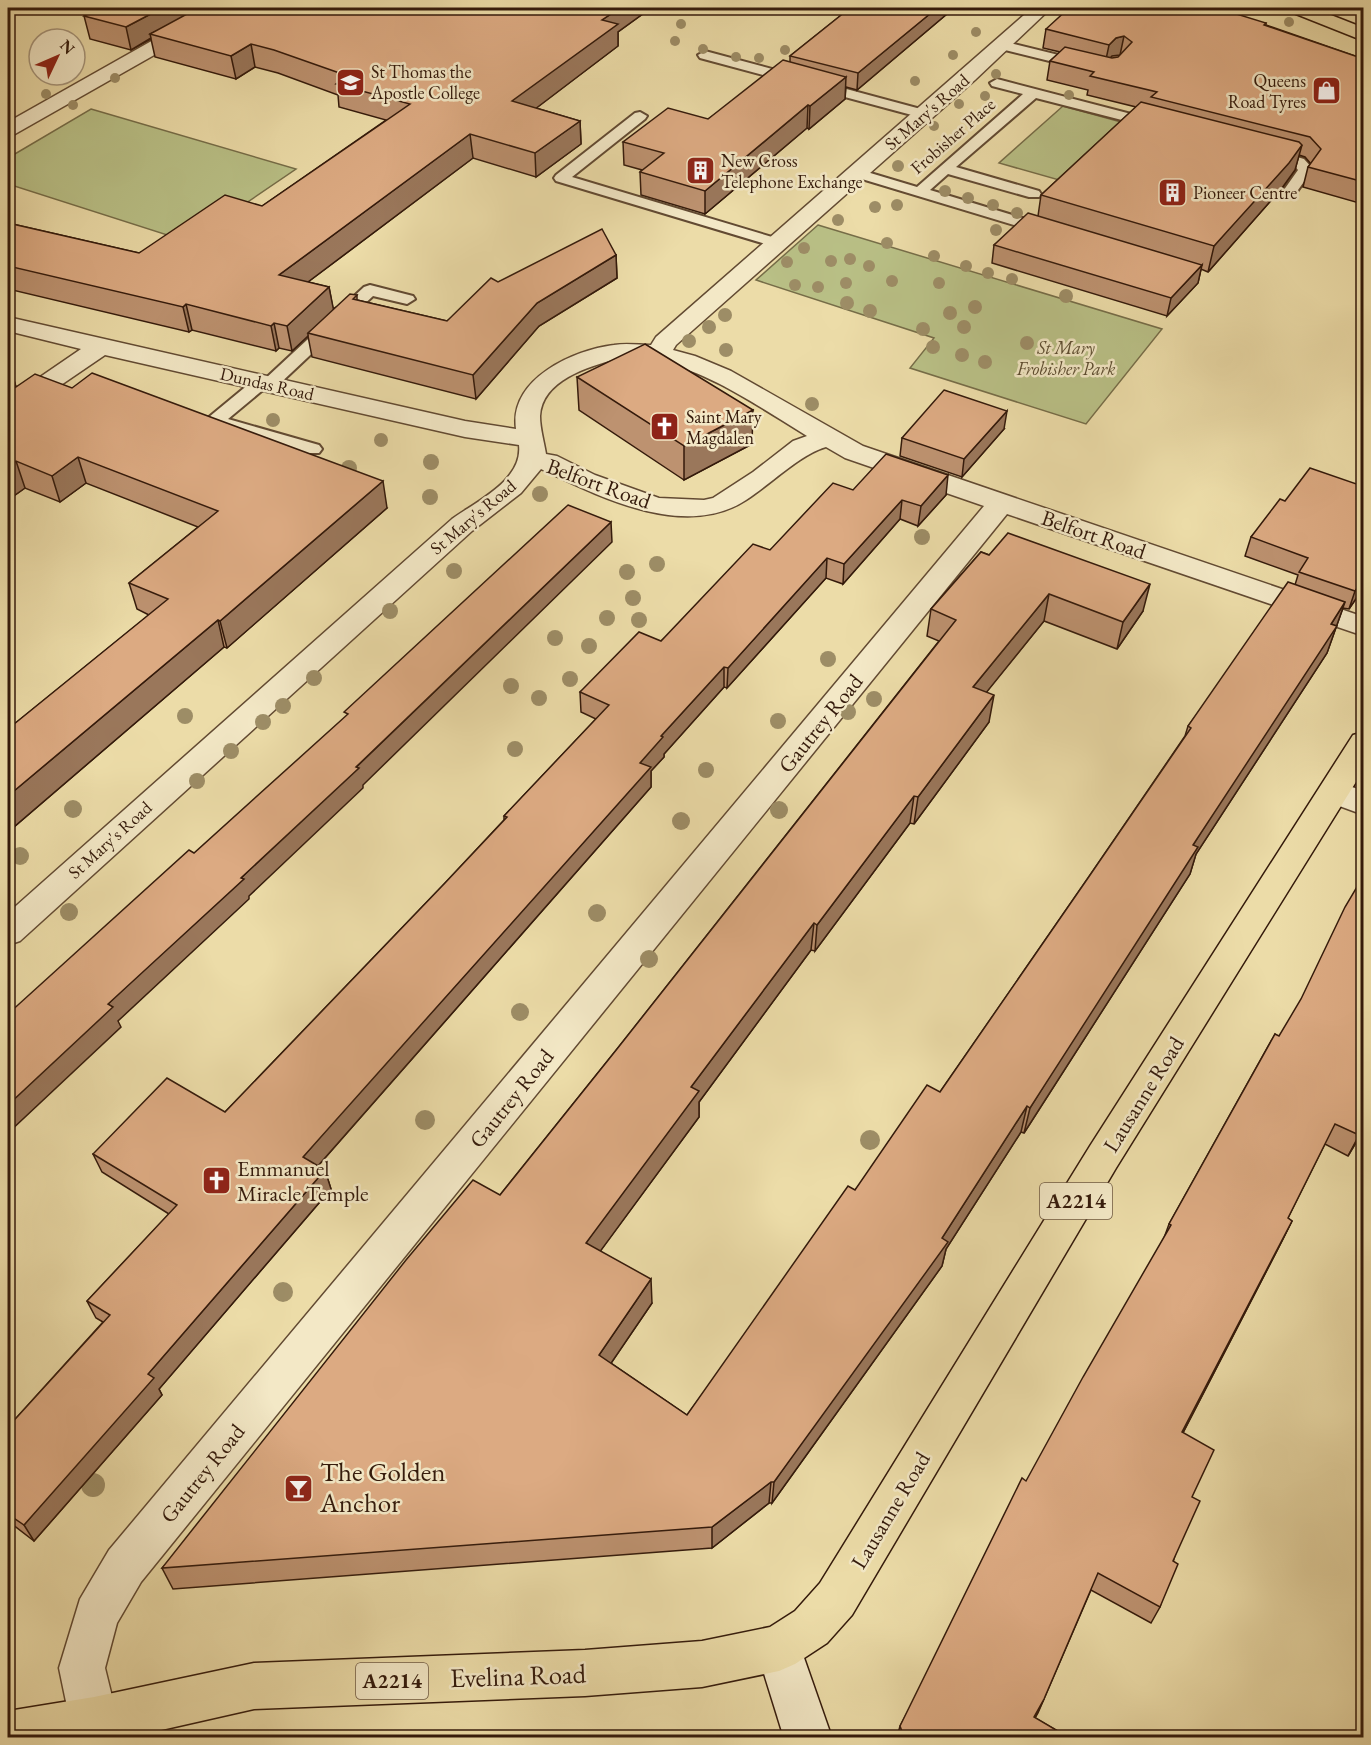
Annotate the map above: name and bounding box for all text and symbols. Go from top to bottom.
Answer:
north arrow [27,27,87,87]
text: N [55,35,80,59]
place label: St Thomas the Apostle College [370,60,480,104]
school or university icon: St Thomas the Apostle College [334,66,366,98]
street label: St Mary's Road [879,68,975,155]
place label: Queens Road Tyres [1228,69,1306,113]
shop icon: Queens Road Tyres [1311,75,1343,107]
street label: Frobisher Place [906,93,1000,179]
place label: New Cross Telephone Exchange [721,149,862,193]
building icon: New Cross Telephone Exchange [684,155,716,187]
building icon: Pioneer Centre [1156,177,1188,209]
place label: Pioneer Centre [1193,181,1297,204]
park label: St Mary Frobisher Park [1016,336,1115,380]
street label: Dundas Road [218,362,317,406]
place label: Saint Mary Magdalen [686,405,762,449]
church icon: Saint Mary Magdalen [649,411,681,443]
street label: Belfort Road [543,451,656,516]
street label: St Mary's Road [425,473,521,559]
street label: Belfort Road [1038,503,1151,566]
street label: Gautrey Road [772,667,870,779]
street label: St Mary's Road [63,795,157,883]
street label: Lausanne Road [1096,1030,1191,1158]
street label: Gautrey Road [463,1042,561,1154]
place label: Emmanuel Miracle Temple [237,1154,369,1208]
church icon: Emmanuel Miracle Temple [200,1165,232,1197]
road number: A2214 [1040,1183,1112,1219]
street label: Gautrey Road [154,1417,252,1529]
street label: Lausanne Road [844,1446,937,1574]
place label: The Golden Anchor [319,1454,446,1520]
bar icon: The Golden Anchor [283,1472,315,1504]
street label: Evelina Road [449,1656,587,1695]
road number: A2214 [356,1663,428,1699]

